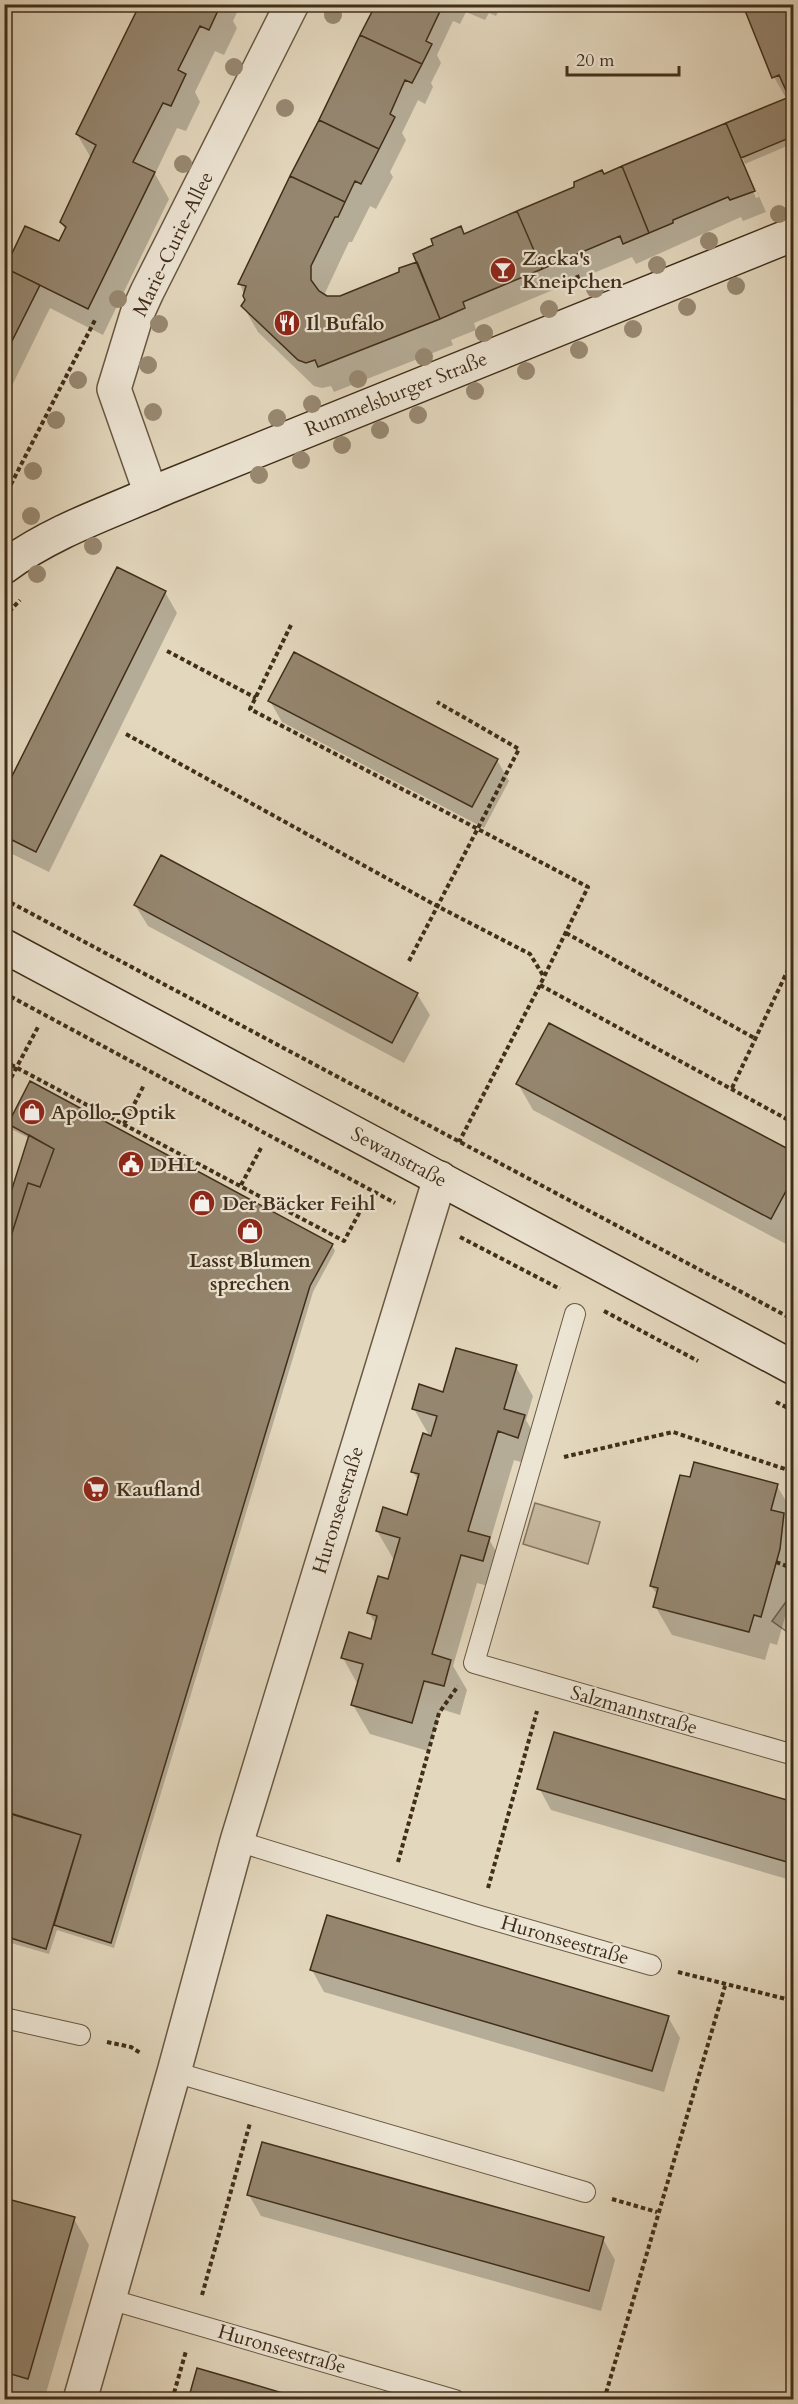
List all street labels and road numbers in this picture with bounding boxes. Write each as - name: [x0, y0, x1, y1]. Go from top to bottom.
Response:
- street label: Marie-Curie-Allee: [126, 167, 220, 321]
- street label: Rummelsburger Straße: [301, 345, 491, 443]
- street label: Sewanstraße: [346, 1120, 452, 1194]
- street label: Huronseestraße: [306, 1443, 370, 1577]
- street label: Salzmannstraße: [567, 1679, 701, 1741]
- street label: Huronseestraße: [498, 1909, 632, 1971]
- street label: Huronseestraße: [215, 2318, 349, 2380]

